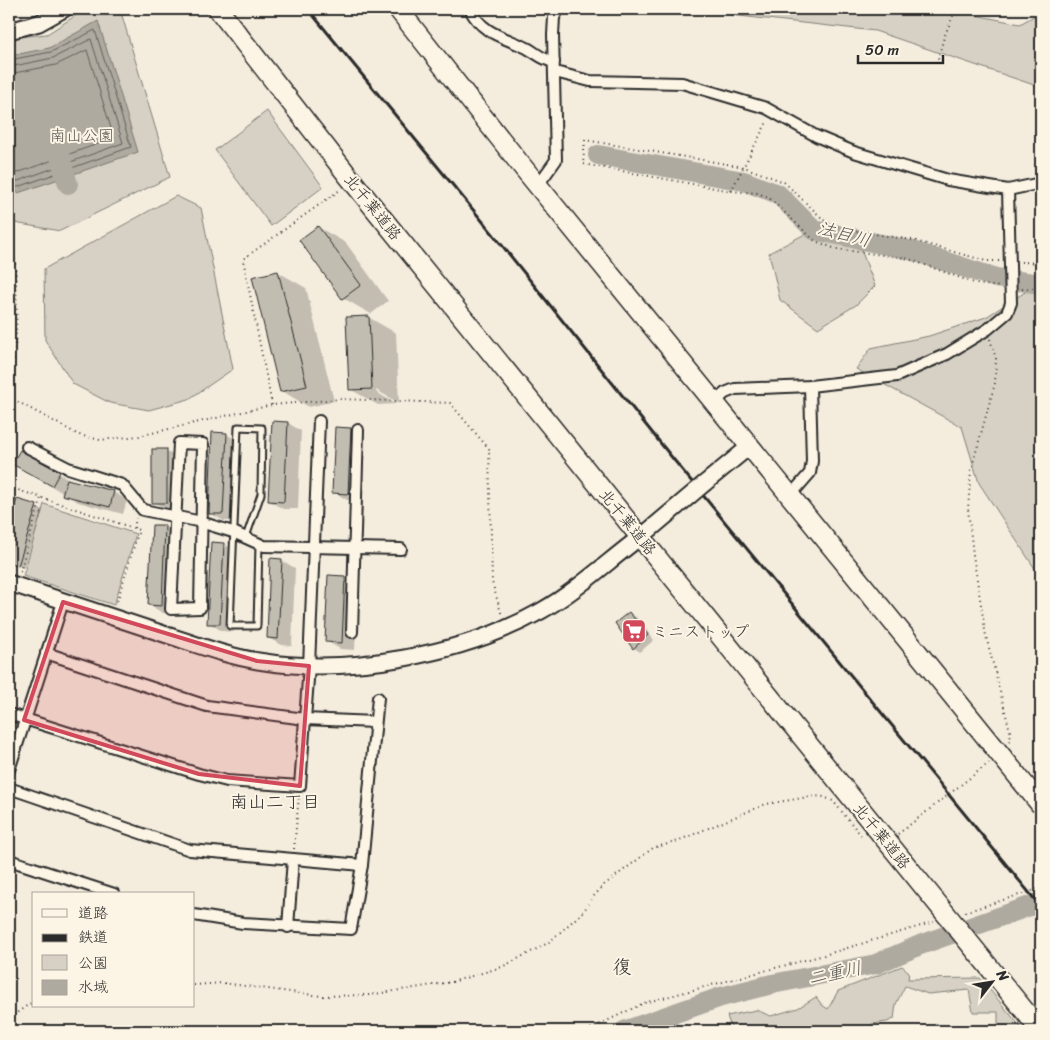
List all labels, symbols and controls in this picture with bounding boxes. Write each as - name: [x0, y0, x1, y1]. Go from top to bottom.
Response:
- scale bar: [858, 32, 942, 64]
- text: 50 m: [865, 37, 900, 63]
- park label: 南山公園: [50, 121, 114, 150]
- street label: 北千葉道路: [337, 167, 409, 247]
- water label: 法目川: [814, 212, 874, 256]
- street label: 北千葉道路: [592, 482, 664, 562]
- place label: ミニストップ: [652, 617, 750, 646]
- supermarket icon: ミニストップ: [621, 618, 647, 644]
- district label: 南山二丁目: [230, 786, 320, 818]
- street label: 北千葉道路: [846, 796, 918, 876]
- legend: [32, 892, 195, 1008]
- text: 道路: [78, 900, 108, 926]
- text: 鉄道: [78, 924, 108, 950]
- text: 公園: [78, 950, 108, 976]
- district label: 復: [612, 950, 632, 983]
- water label: 二重川: [805, 952, 865, 994]
- north arrow: [968, 958, 1018, 1008]
- text: N: [989, 964, 1016, 986]
- text: 水域: [78, 974, 108, 1000]

